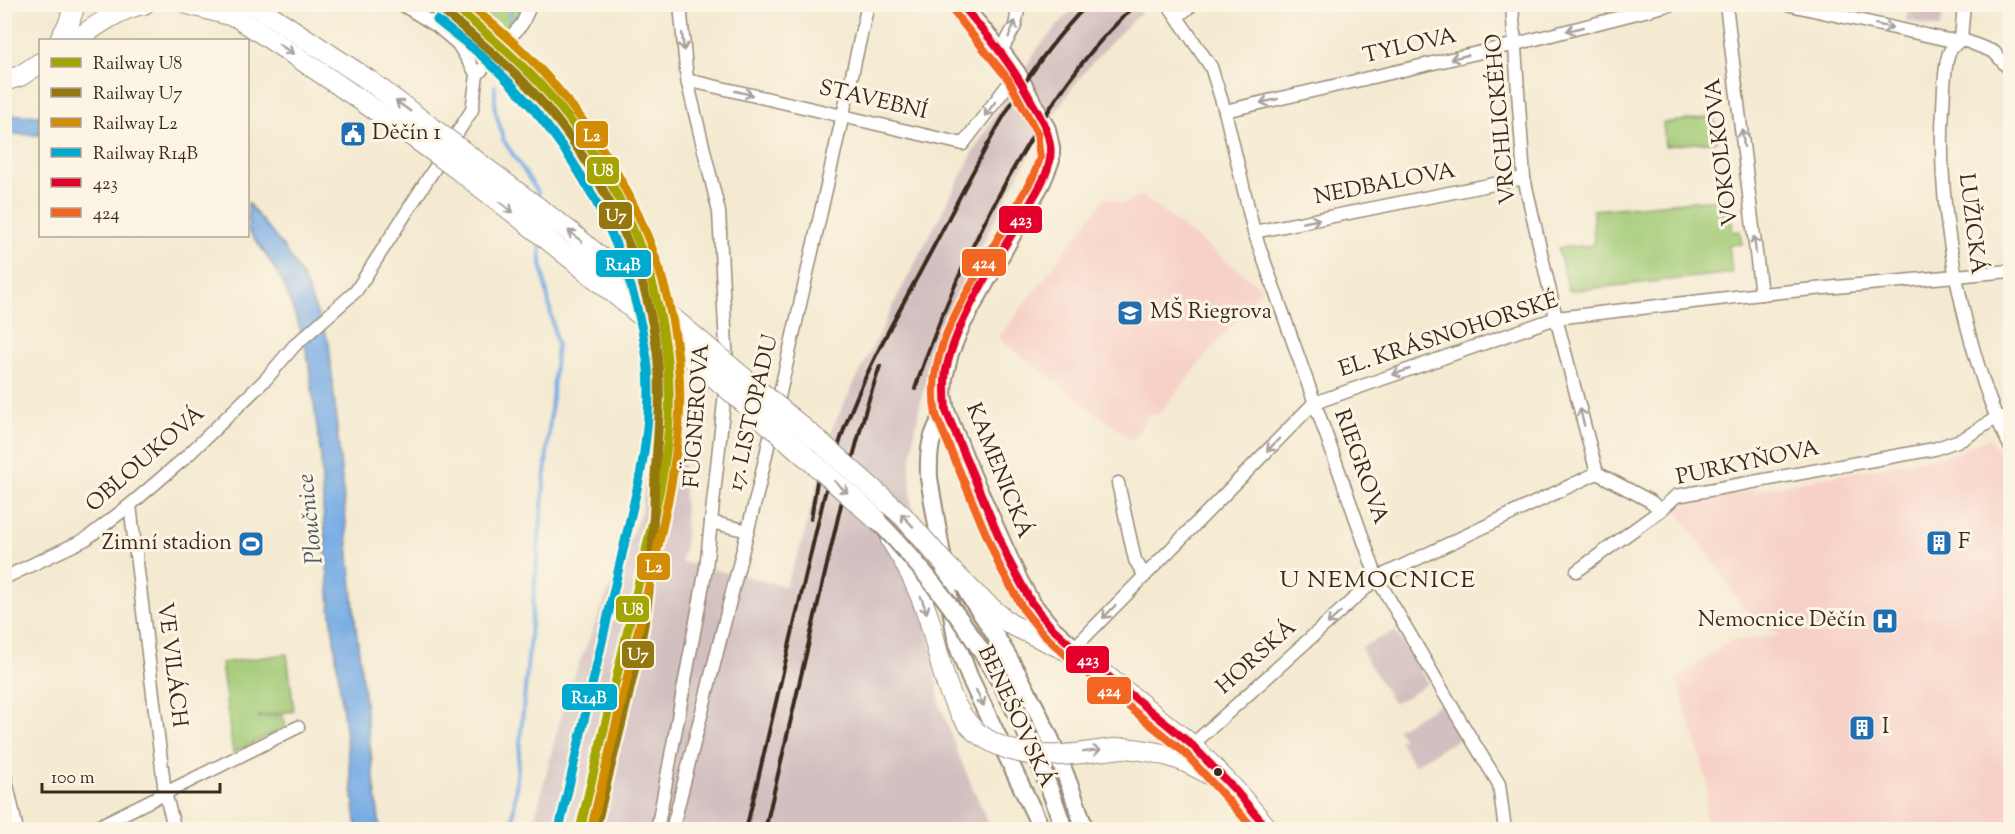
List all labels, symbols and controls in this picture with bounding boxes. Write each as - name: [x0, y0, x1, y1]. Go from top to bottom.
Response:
- one-way arrow: [1007, 20, 1018, 38]
- one-way arrow: [1874, 20, 1893, 32]
- street label: TYLOVA: [1360, 21, 1460, 73]
- one-way arrow: [1566, 24, 1585, 36]
- one-way arrow: [678, 32, 689, 52]
- street label: VRCHLICKÉHO: [1478, 32, 1525, 206]
- legend: [39, 39, 249, 237]
- one-way arrow: [277, 43, 294, 56]
- text: Railway U8: [93, 52, 182, 78]
- one-way arrow: [1449, 52, 1468, 64]
- street label: STAVEBNÍ: [815, 72, 931, 129]
- street label: VOKOLKOVA: [1698, 76, 1748, 228]
- text: Railway U7: [93, 82, 182, 108]
- one-way arrow: [734, 88, 753, 100]
- one-way arrow: [1259, 96, 1278, 108]
- one-way arrow: [396, 100, 412, 112]
- one-way arrow: [984, 100, 996, 116]
- text: Railway L2: [93, 112, 178, 138]
- place label: Děčín 1: [372, 118, 442, 150]
- public building icon: Děčín 1: [338, 119, 368, 149]
- line badge: L2: [575, 120, 609, 149]
- text: L2: [583, 126, 601, 149]
- one-way arrow: [1737, 129, 1748, 149]
- text: Railway R14B: [93, 142, 198, 168]
- line badge: U8: [586, 156, 620, 185]
- street label: NEDBALOVA: [1312, 156, 1459, 214]
- text: U8: [592, 161, 614, 184]
- street label: LUŽICKÁ: [1949, 171, 1994, 277]
- text: 423: [93, 172, 118, 198]
- one-way arrow: [497, 201, 513, 214]
- line badge: U7: [598, 201, 633, 230]
- text: 424: [93, 202, 120, 228]
- line badge: 423: [998, 205, 1043, 234]
- text: U7: [605, 206, 628, 229]
- text: 423: [1009, 210, 1033, 233]
- one-way arrow: [1301, 215, 1321, 226]
- one-way arrow: [567, 230, 583, 243]
- one-way arrow: [1749, 236, 1760, 256]
- line badge: 424: [961, 248, 1007, 277]
- line badge: R14B: [595, 249, 652, 278]
- text: 424: [971, 253, 996, 276]
- text: R14B: [605, 255, 641, 278]
- street label: EL. KRÁSNOHORSKÉ: [1335, 284, 1563, 387]
- place label: MŠ Riegrova: [1150, 296, 1272, 329]
- school or university icon: MŠ Riegrova: [1115, 298, 1145, 328]
- street label: 17. LISTOPADU: [721, 332, 788, 494]
- street label: FÜGNEROVA: [676, 342, 719, 489]
- one-way arrow: [1393, 368, 1411, 379]
- street label: OBLOUKOVÁ: [79, 398, 213, 521]
- street label: KAMENICKÁ: [956, 398, 1041, 544]
- street label: RIEGROVA: [1324, 405, 1396, 529]
- one-way arrow: [1576, 407, 1587, 426]
- street label: PURKYŇOVA: [1673, 432, 1823, 495]
- one-way arrow: [1266, 437, 1281, 452]
- water label: Ploučnice: [289, 472, 333, 566]
- one-way arrow: [833, 480, 848, 494]
- one-way arrow: [899, 513, 914, 528]
- place label: F: [1958, 527, 1970, 559]
- place label: Zimní stadion: [102, 528, 232, 560]
- building icon: F: [1924, 528, 1954, 558]
- sports icon: Zimní stadion: [236, 529, 266, 559]
- line badge: L2: [636, 552, 671, 581]
- text: L2: [645, 557, 663, 580]
- district label: U NEMOCNICE: [1279, 564, 1477, 598]
- line badge: U8: [615, 595, 650, 623]
- one-way arrow: [919, 595, 930, 614]
- street label: VE VILÁCH: [147, 600, 196, 729]
- text: U8: [622, 600, 644, 623]
- one-way arrow: [1102, 604, 1117, 619]
- place label: Nemocnice Děčín: [1698, 605, 1866, 637]
- hospital icon: Nemocnice Děčín: [1870, 606, 1900, 636]
- one-way arrow: [1327, 611, 1342, 625]
- street label: HORSKÁ: [1209, 612, 1304, 703]
- line badge: U7: [621, 640, 655, 669]
- street label: BENEŠOVSKÁ: [968, 640, 1063, 793]
- text: U7: [627, 645, 650, 668]
- line badge: 423: [1065, 645, 1110, 674]
- text: 423: [1076, 650, 1100, 673]
- line badge: 424: [1086, 676, 1132, 705]
- text: 424: [1096, 681, 1121, 704]
- line badge: R14B: [561, 683, 618, 711]
- text: R14B: [571, 688, 607, 711]
- one-way arrow: [974, 689, 986, 707]
- place label: I: [1882, 712, 1889, 744]
- building icon: I: [1847, 713, 1877, 743]
- one-way arrow: [1082, 745, 1101, 756]
- scale bar: [42, 756, 220, 794]
- text: 100 m: [51, 766, 95, 792]
- unlabelled marker: [1212, 766, 1224, 778]

